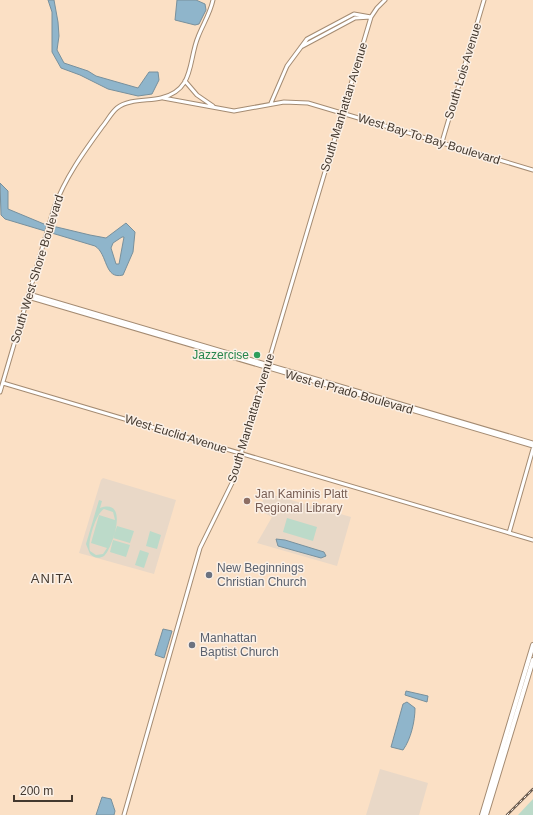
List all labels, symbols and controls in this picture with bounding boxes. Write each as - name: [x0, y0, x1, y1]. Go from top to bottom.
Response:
- street label: South Lois Avenue: [442, 21, 484, 121]
- street label: South Manhattan Avenue: [318, 40, 370, 173]
- street label: West Bay To Bay Boulevard: [356, 111, 502, 167]
- street label: South West Shore Boulevard: [8, 193, 66, 345]
- place label: Jazzercise: [192, 348, 249, 362]
- marker: Jazzercise: [252, 350, 262, 360]
- street label: South Manhattan Avenue: [225, 351, 277, 484]
- street label: West el Prado Boulevard: [283, 367, 415, 417]
- street label: West Euclid Avenue: [123, 412, 229, 456]
- place label: Jan Kaminis Platt Regional Library: [255, 487, 348, 515]
- marker: Jan Kaminis Platt Regional Library: [242, 496, 252, 506]
- place label: New Beginnings Christian Church: [217, 561, 306, 589]
- marker: New Beginnings Christian Church: [204, 570, 214, 580]
- district label: ANITA: [31, 571, 73, 586]
- place label: Manhattan Baptist Church: [200, 631, 279, 659]
- marker: Manhattan Baptist Church: [187, 640, 197, 650]
- scale bar: [14, 777, 72, 803]
- text: 200 m: [20, 784, 53, 798]

